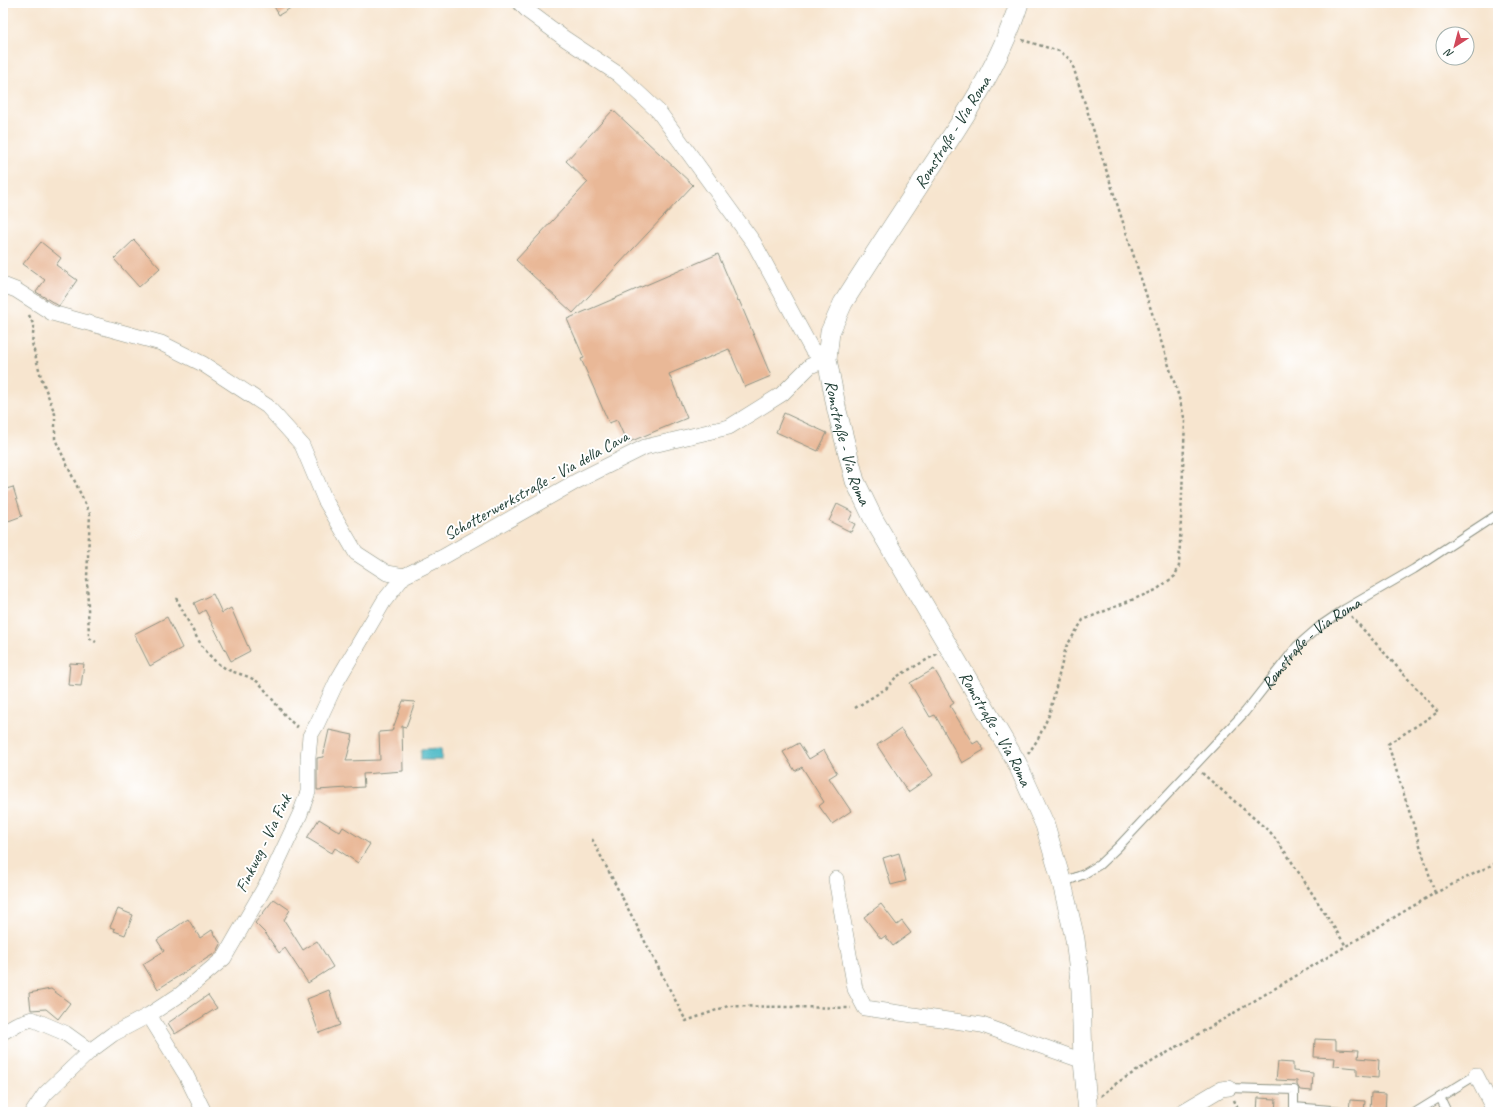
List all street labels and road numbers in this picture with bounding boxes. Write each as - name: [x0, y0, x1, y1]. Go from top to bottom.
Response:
- street label: Romstraße - Via Roma: [909, 71, 996, 192]
- street label: Romstraße - Via Roma: [820, 378, 876, 510]
- street label: Schotterwerkstraße - Via della Cava: [440, 425, 634, 545]
- street label: Romstraße - Via Roma: [1257, 592, 1366, 694]
- street label: Romstraße - Via Roma: [954, 668, 1037, 791]
- street label: Finkweg - Via Fink: [231, 789, 297, 896]

